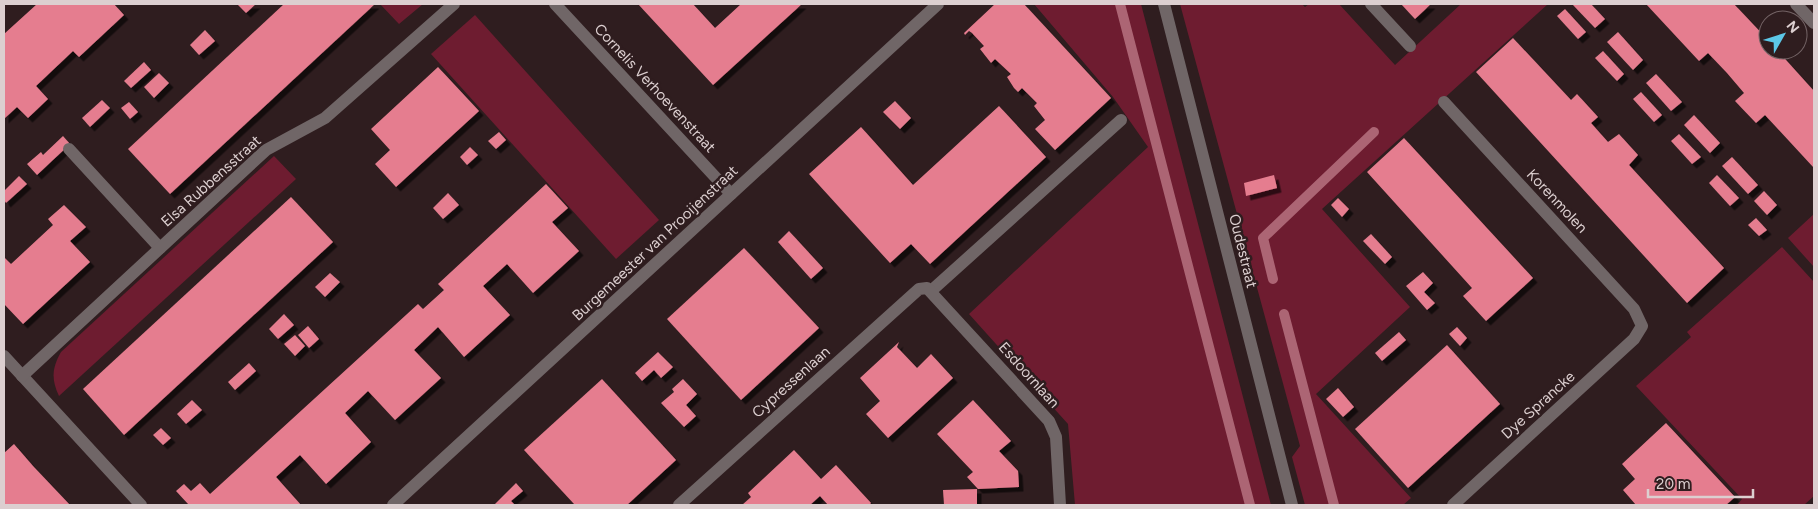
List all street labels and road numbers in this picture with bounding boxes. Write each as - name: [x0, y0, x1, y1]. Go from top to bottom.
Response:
- street label: Cornelis Verhoevenstraat: [591, 20, 720, 156]
- street label: Elsa Rubbensstraat: [157, 131, 265, 231]
- street label: Burgemeester van Prooijenstraat: [569, 161, 742, 324]
- street label: Korenmolen: [1523, 165, 1591, 237]
- street label: Oudestraat: [1225, 212, 1261, 290]
- street label: Esdoornlaan: [995, 338, 1063, 412]
- street label: Cypressenlaan: [748, 342, 834, 422]
- street label: Dye Sprancke: [1498, 367, 1578, 443]

